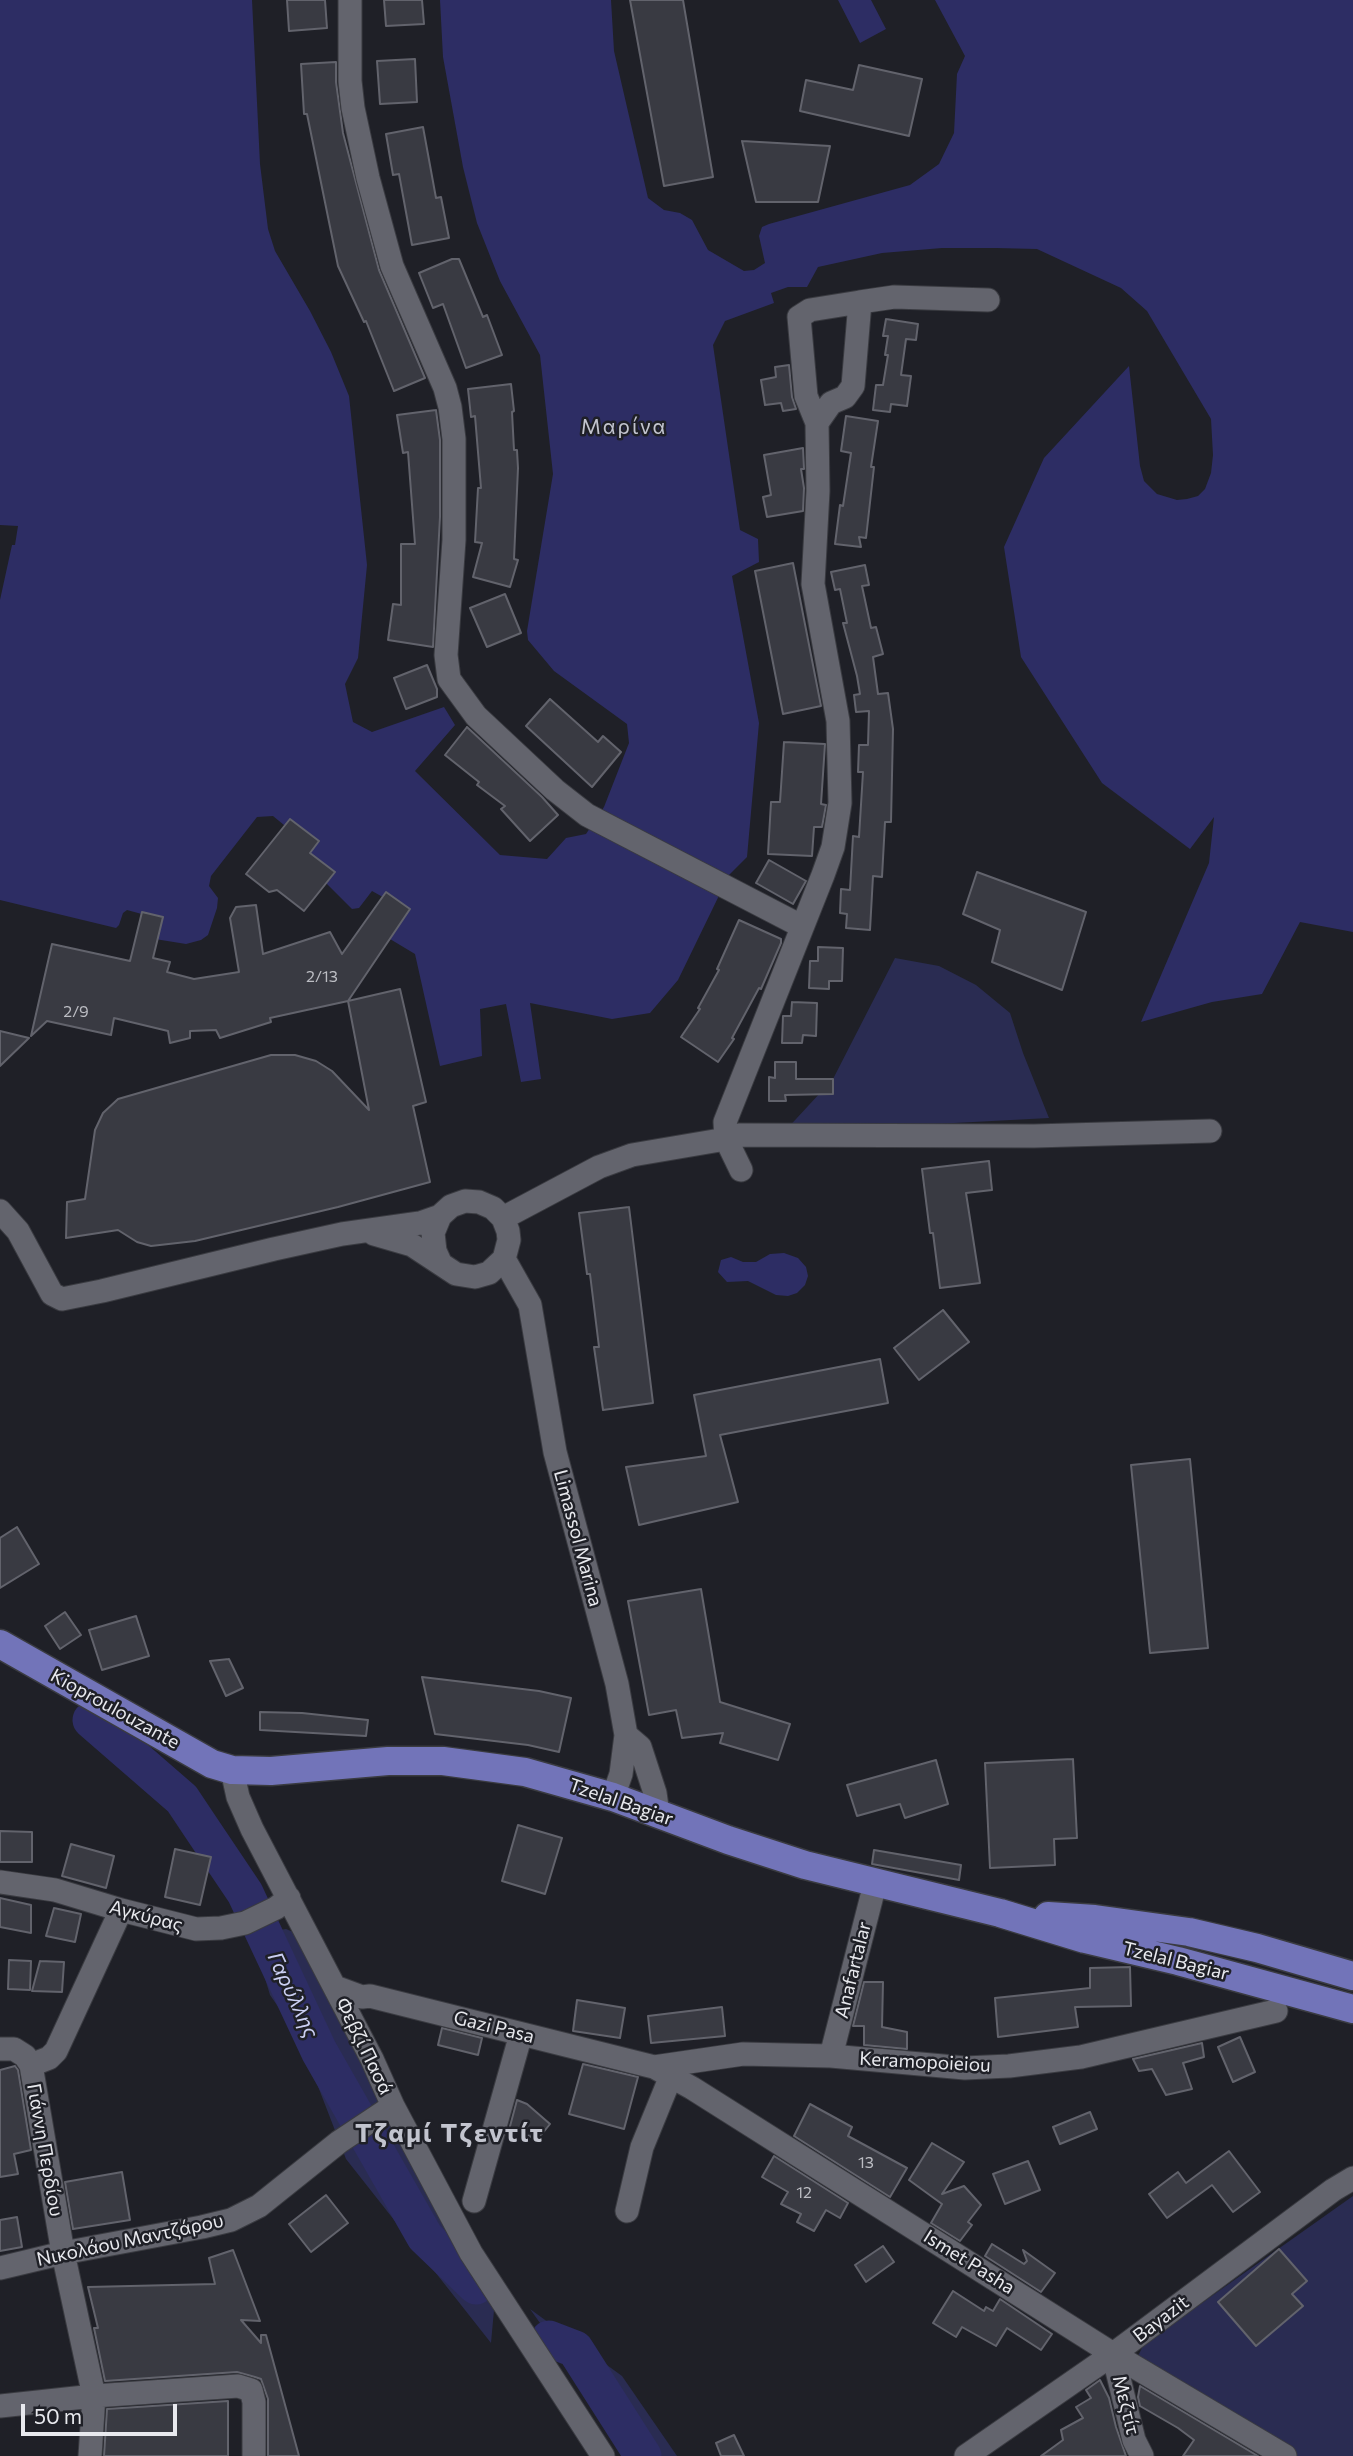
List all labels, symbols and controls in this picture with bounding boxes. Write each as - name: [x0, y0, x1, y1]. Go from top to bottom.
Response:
- district label: Μαρίνα: [581, 414, 667, 440]
- house number: 2/13: [306, 967, 338, 987]
- house number: 2/9: [63, 1002, 89, 1022]
- street label: Limassol Marina: [549, 1467, 607, 1609]
- street label: Kioproulouzante: [46, 1664, 184, 1754]
- street label: Tzelal Bagiar: [566, 1774, 676, 1830]
- street label: Αγκύρας: [107, 1895, 185, 1937]
- street label: Anafartalar: [830, 1919, 876, 2021]
- street label: Tzelal Bagiar: [1121, 1937, 1231, 1985]
- water label: Γαρύλλης: [262, 1948, 324, 2042]
- street label: Φεβζί Πασά: [331, 1994, 397, 2098]
- street label: Gazi Pasa: [451, 2006, 537, 2048]
- street label: Keramopoieiou: [859, 2047, 991, 2077]
- street label: Γιάννη Περδίου: [22, 2082, 68, 2218]
- district label: Τζαμί Τζεντίτ: [357, 2117, 543, 2149]
- house number: 13: [858, 2153, 874, 2173]
- house number: 12: [796, 2183, 812, 2203]
- street label: Νικολάου Μαντζάρου: [35, 2209, 225, 2271]
- street label: Ismet Pasha: [919, 2225, 1019, 2299]
- street label: Bayazit: [1129, 2291, 1193, 2347]
- street label: Μεζτίτ: [1108, 2373, 1144, 2437]
- scale bar: [24, 2390, 180, 2434]
- text: 50 m: [34, 2403, 82, 2428]

